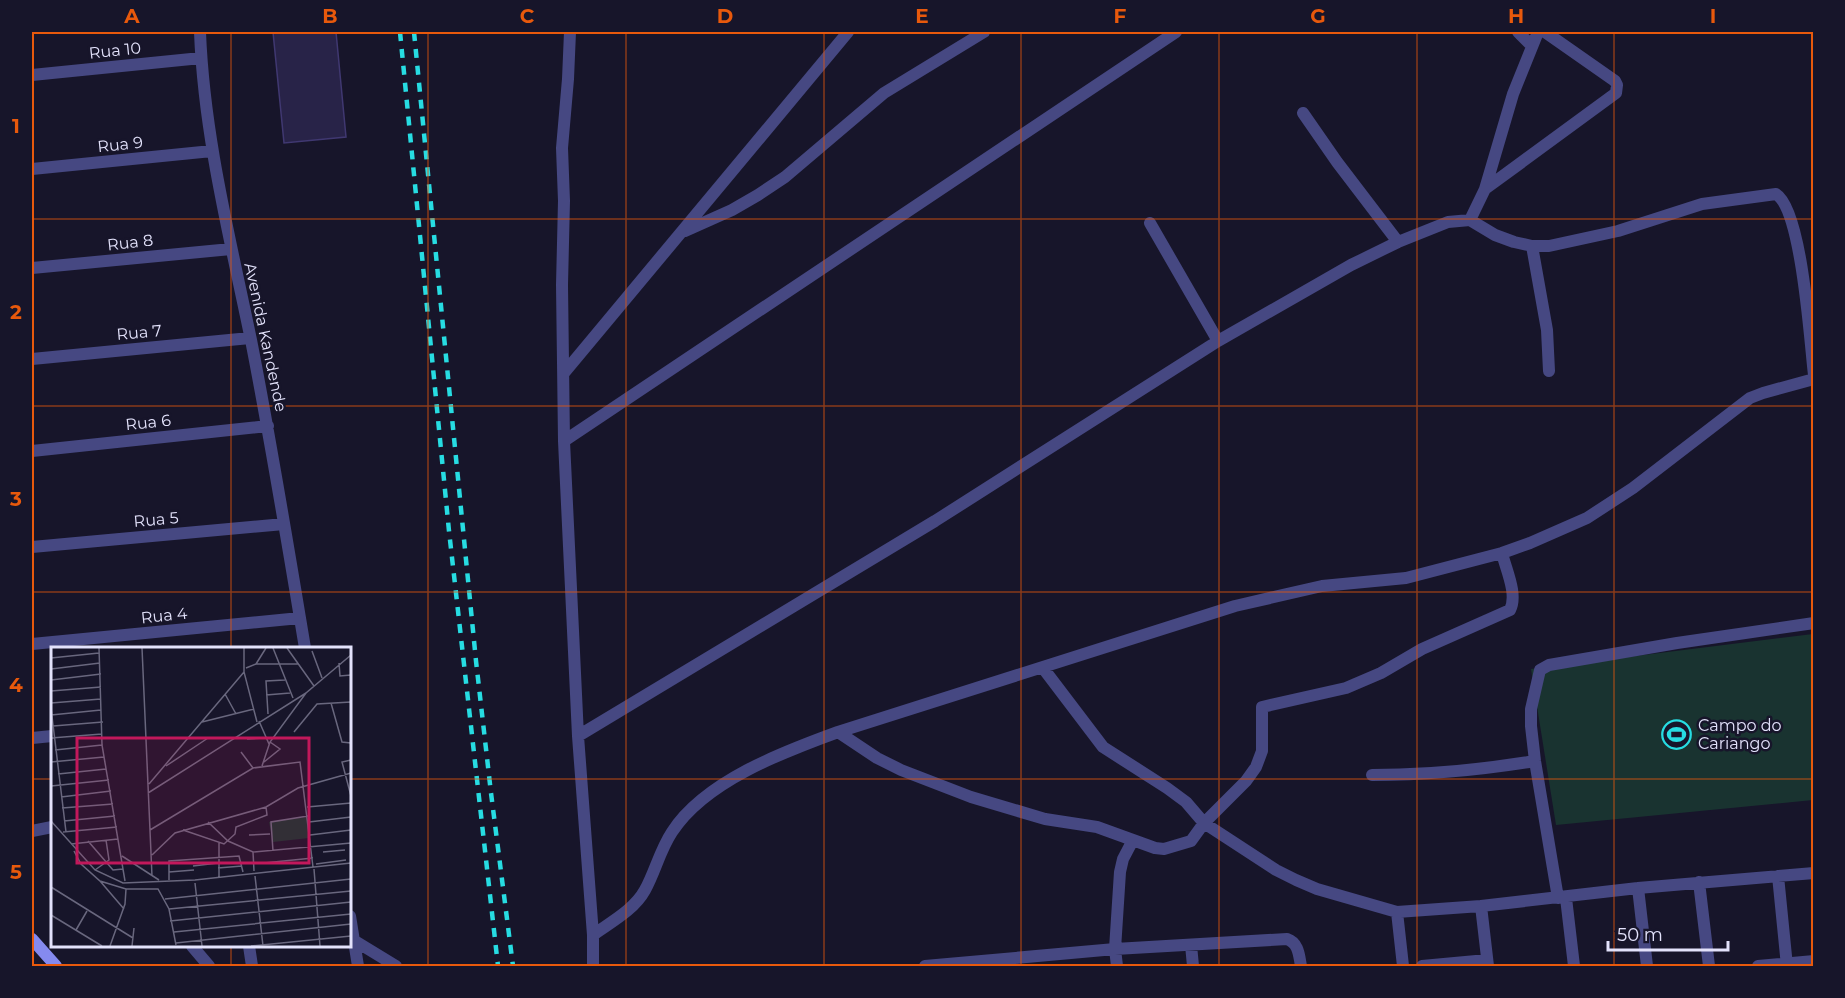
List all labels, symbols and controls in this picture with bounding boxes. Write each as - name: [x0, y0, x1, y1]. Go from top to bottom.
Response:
- text: A: [123, 4, 140, 28]
- text: B: [322, 4, 338, 28]
- text: C: [520, 4, 535, 28]
- text: D: [717, 4, 733, 28]
- text: E: [915, 4, 929, 28]
- text: F: [1114, 4, 1127, 28]
- text: G: [1310, 4, 1326, 28]
- text: H: [1508, 4, 1524, 28]
- text: I: [1710, 4, 1716, 28]
- street label: Rua 10: [88, 38, 142, 63]
- text: 1: [12, 114, 20, 138]
- street label: Rua 9: [96, 133, 144, 156]
- street label: Rua 8: [106, 231, 154, 254]
- street label: Avenida Kandende: [240, 261, 291, 413]
- text: 2: [10, 300, 22, 324]
- street label: Rua 7: [116, 321, 162, 344]
- street label: Rua 6: [124, 411, 172, 434]
- text: 3: [9, 487, 22, 511]
- street label: Rua 5: [133, 508, 179, 531]
- street label: Rua 4: [140, 604, 189, 627]
- inset map: [51, 647, 351, 947]
- text: 4: [9, 673, 23, 697]
- place label: Campo do Cariango: [1698, 716, 1782, 753]
- sports icon: Campo do Cariango: [1661, 718, 1693, 750]
- text: 5: [10, 860, 22, 884]
- scale bar: [1608, 914, 1728, 952]
- text: 50 m: [1617, 924, 1663, 946]

